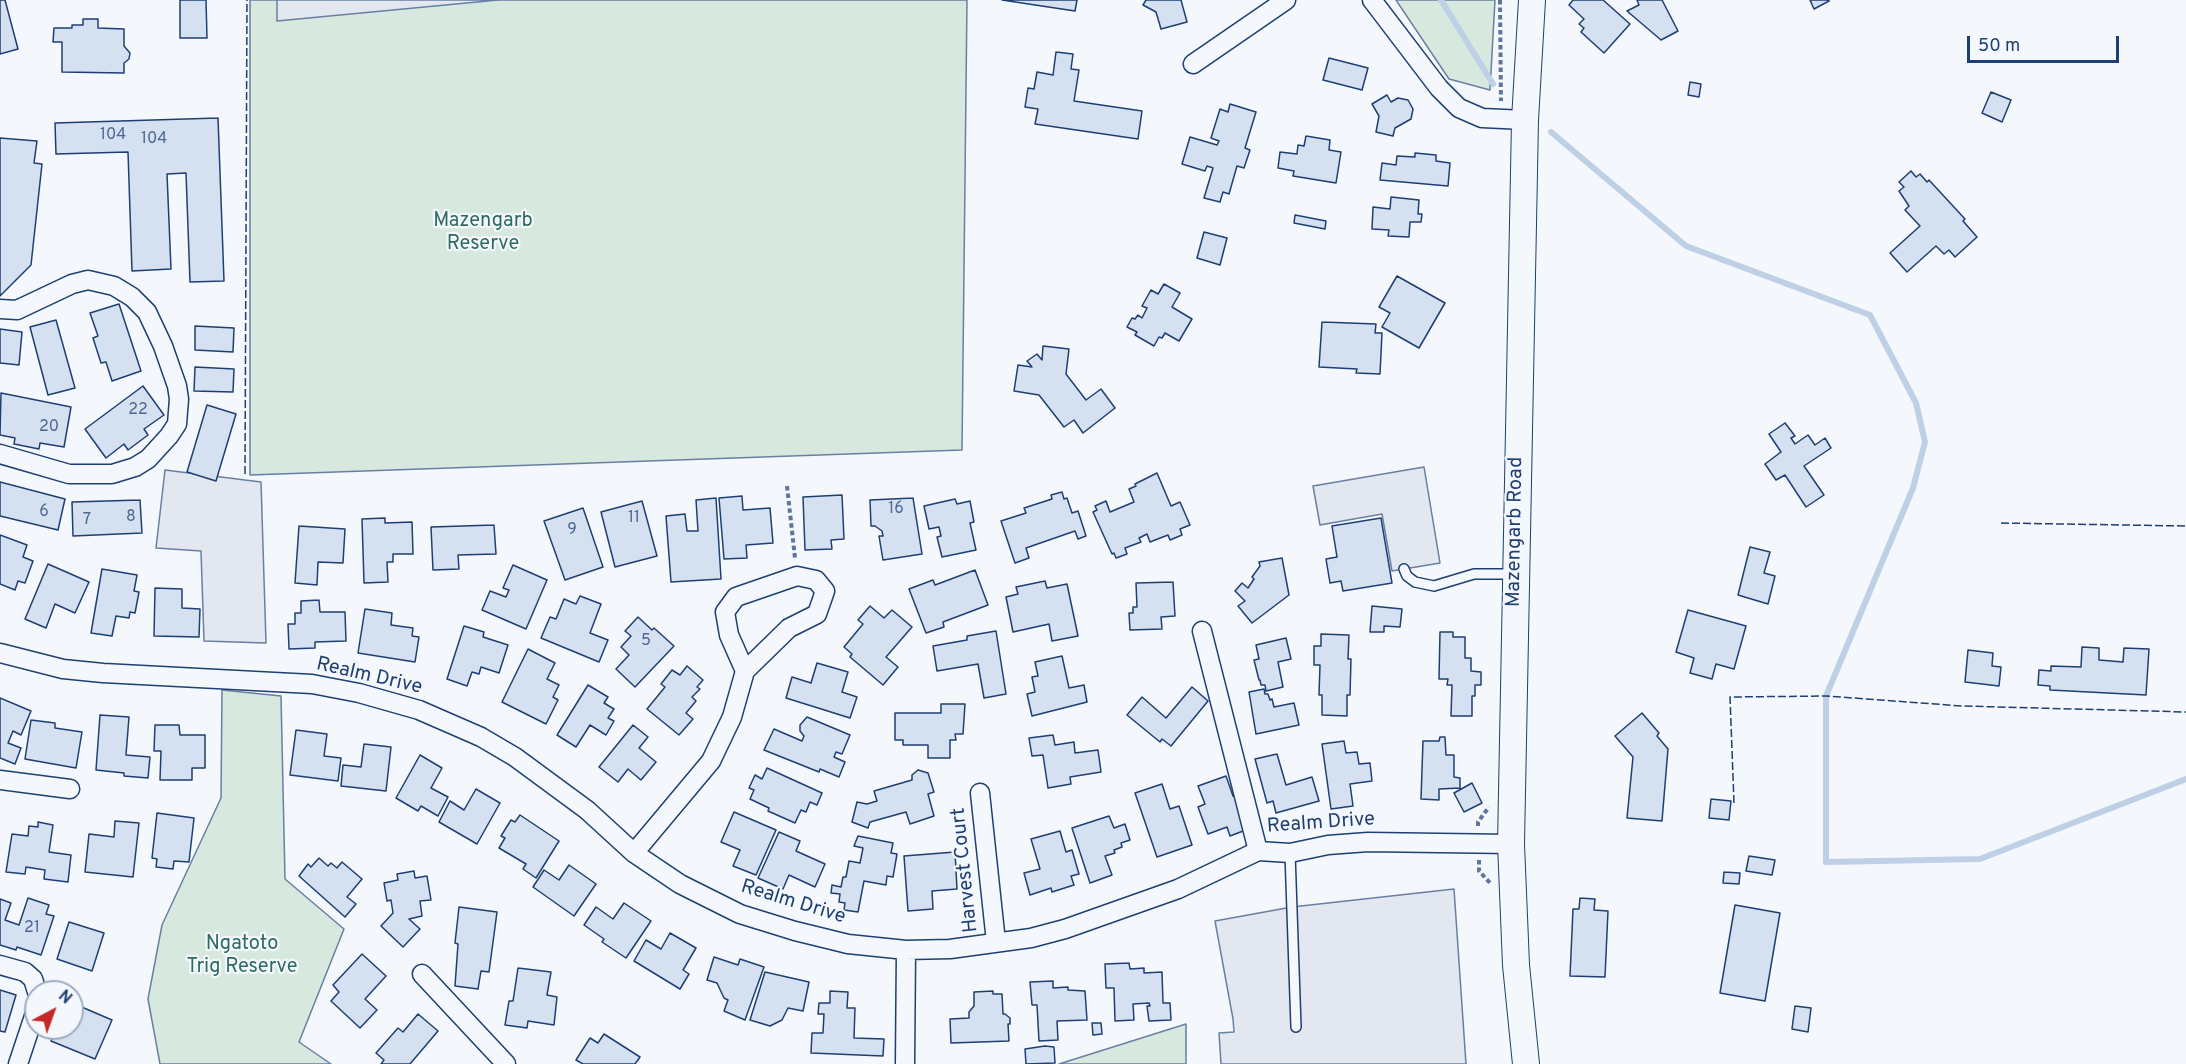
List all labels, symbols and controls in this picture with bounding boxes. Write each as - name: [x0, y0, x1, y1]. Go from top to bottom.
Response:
- scale bar: [1970, 24, 2122, 62]
- text: 50 m: [1978, 35, 2020, 58]
- house number: 104: [100, 126, 126, 146]
- house number: 104: [141, 130, 167, 150]
- park label: Mazengarb Reserve: [433, 210, 533, 257]
- house number: 22: [128, 401, 148, 421]
- house number: 20: [39, 418, 59, 438]
- street label: Mazengarb Road: [1503, 457, 1529, 607]
- house number: 16: [888, 500, 904, 520]
- house number: 6: [39, 503, 49, 523]
- house number: 8: [126, 508, 136, 528]
- house number: 11: [628, 509, 640, 529]
- house number: 7: [83, 511, 91, 531]
- house number: 9: [567, 521, 577, 541]
- house number: 5: [641, 632, 651, 652]
- street label: Realm Drive: [314, 653, 424, 701]
- street label: Harvest Court: [948, 806, 984, 934]
- street label: Realm Drive: [1266, 808, 1376, 840]
- street label: Realm Drive: [738, 876, 848, 930]
- house number: 21: [24, 919, 40, 939]
- park label: Ngatoto Trig Reserve: [187, 933, 297, 980]
- north arrow: [24, 980, 84, 1040]
- text: N: [54, 987, 75, 1009]

